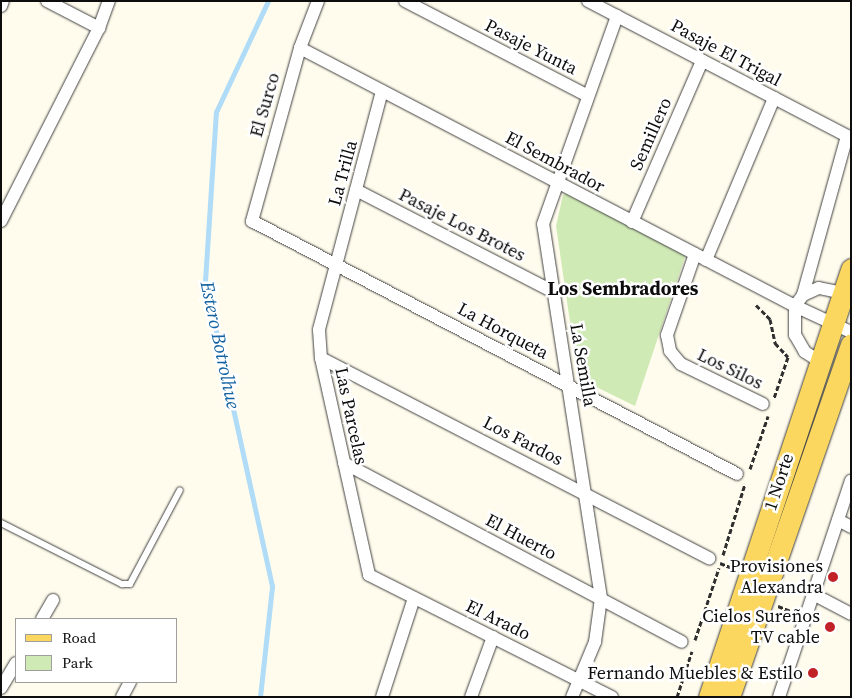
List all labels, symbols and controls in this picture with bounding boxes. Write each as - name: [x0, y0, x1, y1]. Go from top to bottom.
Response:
- street label: Pasaje Yunta: [481, 14, 581, 80]
- street label: Pasaje El Trigal: [667, 15, 785, 91]
- street label: El Surco: [246, 70, 284, 140]
- street label: Semillero: [625, 94, 677, 174]
- street label: El Sembrador: [502, 127, 608, 197]
- street label: La Trilla: [324, 138, 362, 208]
- street label: Pasaje Los Brotes: [395, 184, 529, 266]
- district label: Los Sembradores: [547, 278, 699, 300]
- water label: Estero Botrolhue: [195, 279, 245, 411]
- street label: La Horqueta: [454, 298, 552, 364]
- street label: La Semilla: [565, 322, 601, 408]
- street label: Los Silos: [694, 344, 766, 394]
- street label: Las Parcelas: [330, 365, 372, 467]
- street label: Los Fardos: [479, 412, 567, 470]
- street label: 1 Norte: [760, 451, 798, 513]
- street label: El Huerto: [482, 509, 560, 565]
- place label: Provisiones Alexandra: [730, 556, 823, 598]
- marker: Provisiones Alexandra: [827, 571, 839, 583]
- street label: El Arado: [462, 595, 534, 645]
- place label: Cielos Sureños TV cable: [702, 606, 820, 649]
- legend: [15, 618, 178, 683]
- marker: Cielos Sureños TV cable: [824, 621, 836, 633]
- text: Road: [62, 627, 96, 648]
- text: Park: [62, 652, 93, 673]
- place label: Fernando Muebles & Estilo: [587, 662, 803, 684]
- marker: Fernando Muebles & Estilo: [807, 667, 819, 679]

